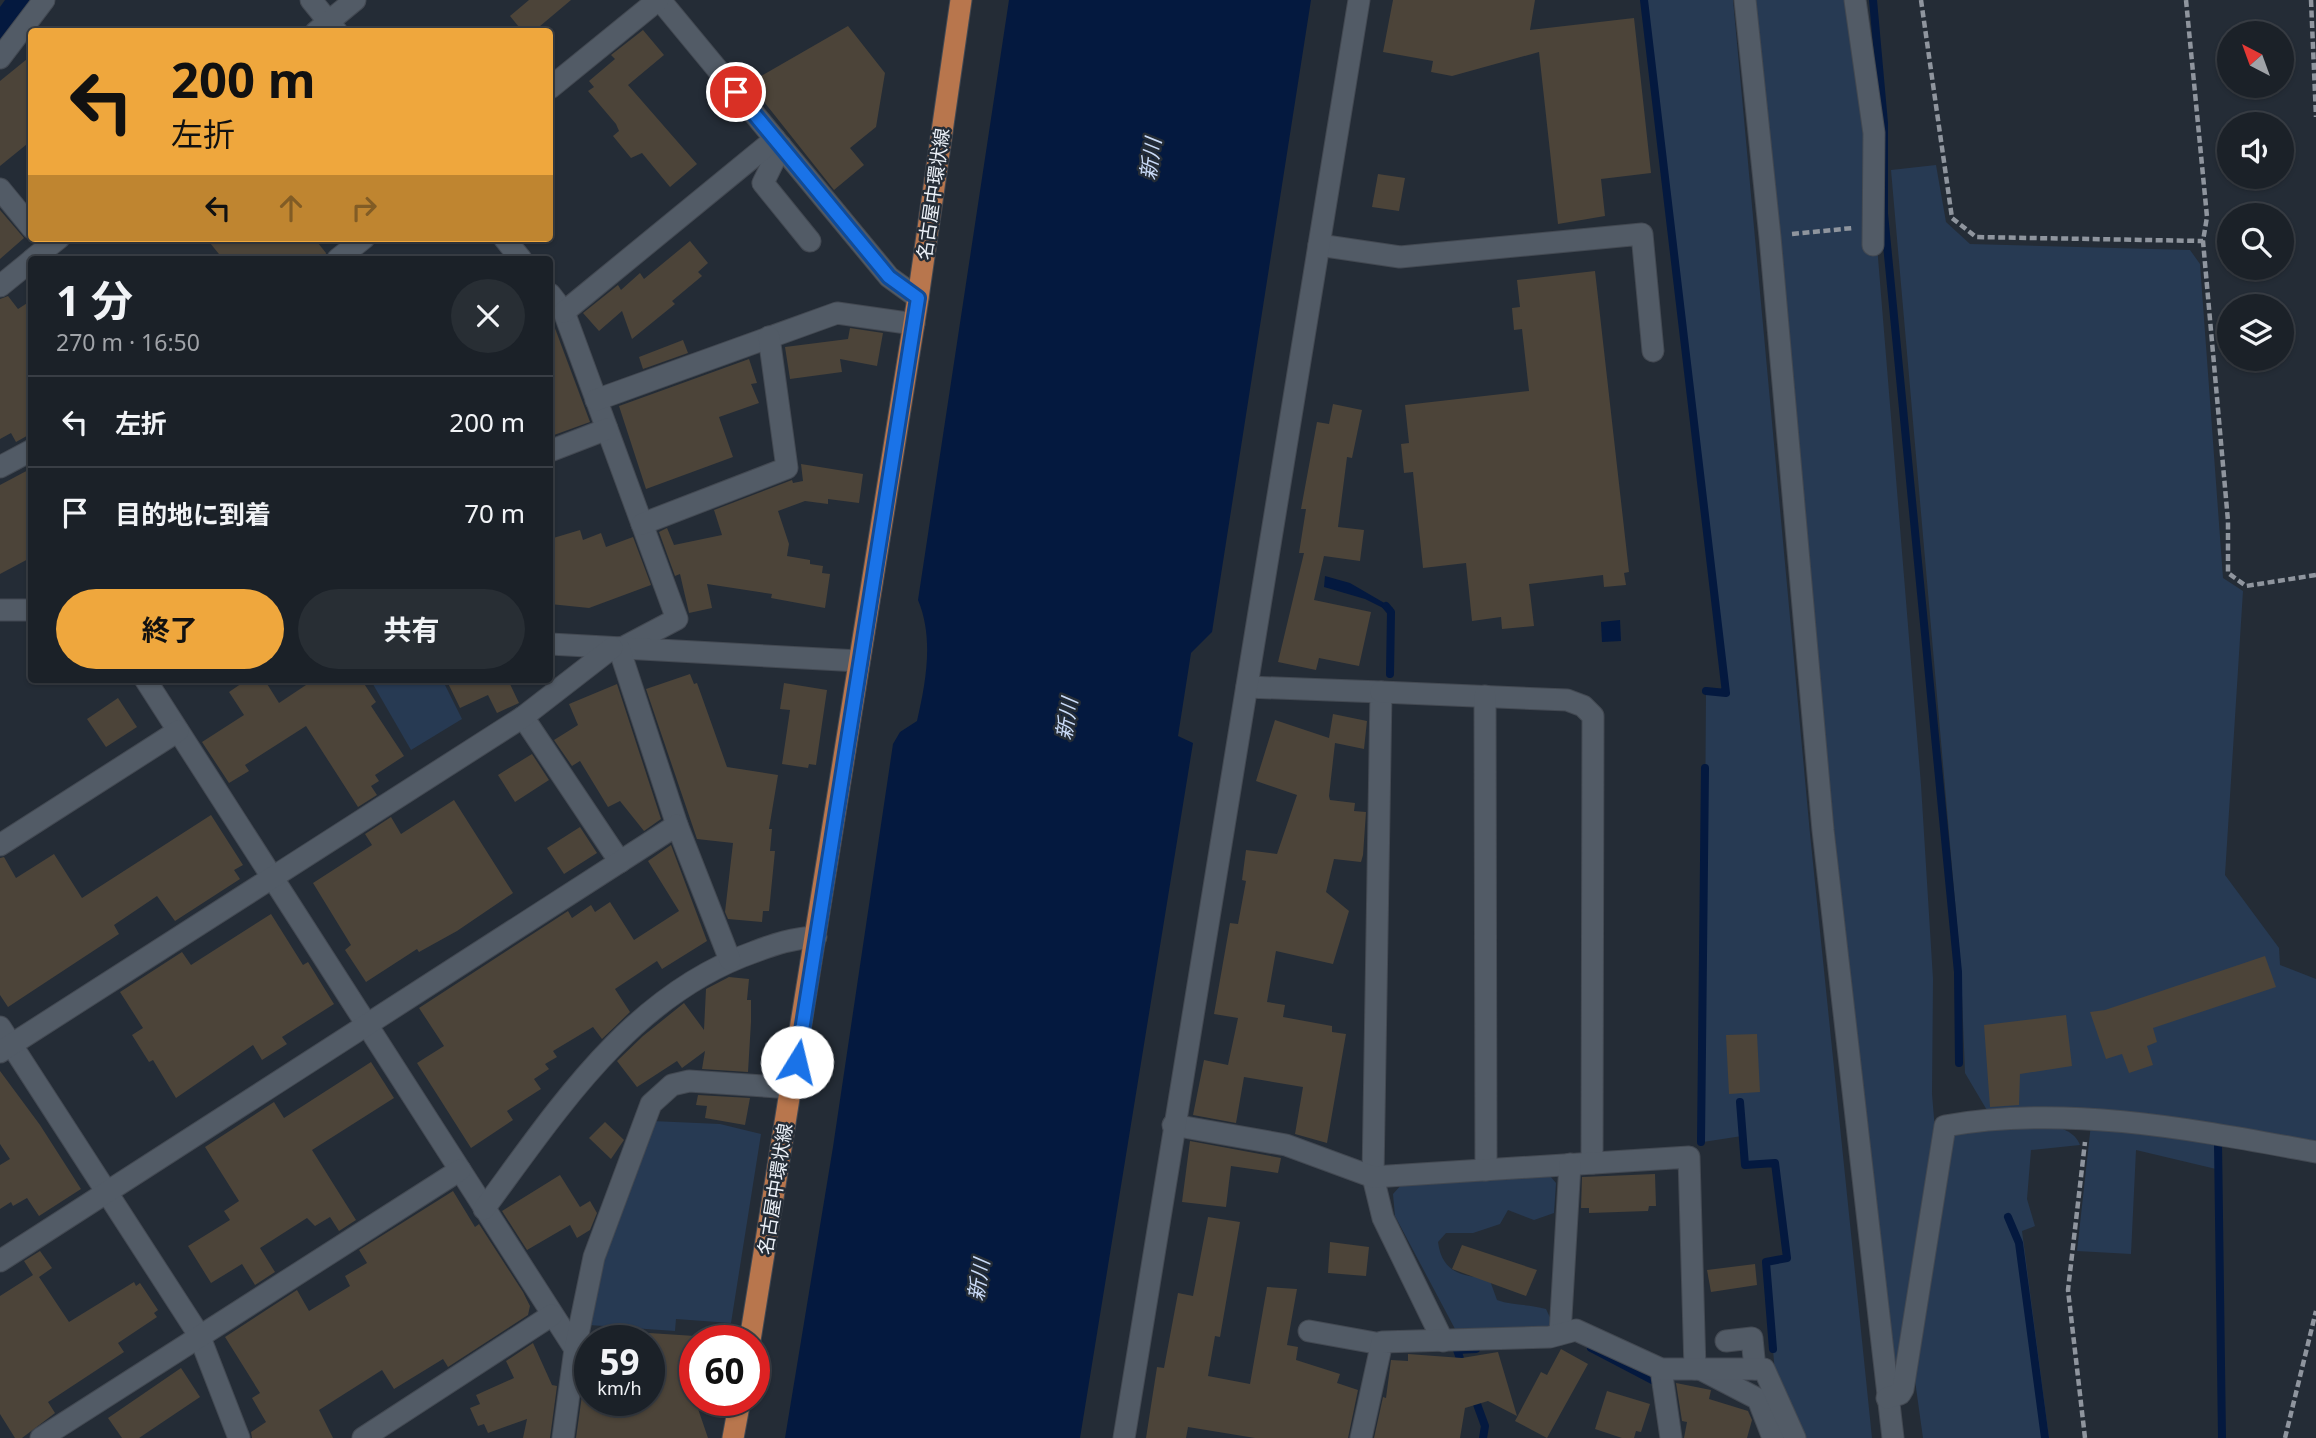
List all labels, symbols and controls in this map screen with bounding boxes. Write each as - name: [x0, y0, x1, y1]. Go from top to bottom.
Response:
- north arrow: [2217, 21, 2294, 98]
- map controls: [2217, 21, 2294, 371]
- text: 200 m: [171, 46, 316, 112]
- icon: left: [56, 56, 147, 147]
- pin: [706, 62, 766, 122]
- icon: arrive: [717, 73, 755, 111]
- text: 左折: [171, 112, 235, 155]
- button: sound: [2217, 112, 2294, 189]
- street label: 名古屋中環状線: [911, 126, 955, 262]
- water label: 新川: [1133, 134, 1167, 182]
- icon: left: [199, 189, 237, 227]
- icon: ahead: [272, 189, 310, 227]
- icon: right: [345, 189, 383, 227]
- button: search: [2217, 203, 2294, 280]
- text: 1 分: [56, 271, 133, 328]
- button: close: [451, 279, 525, 353]
- button: layers: [2217, 294, 2294, 371]
- text: 270 m · 16:50: [56, 326, 200, 358]
- icon: left: [56, 403, 94, 441]
- text: 200 m: [449, 404, 525, 440]
- text: 左折: [115, 405, 167, 441]
- icon: arrive: [56, 494, 94, 532]
- text: 70 m: [464, 495, 525, 531]
- text: 目的地に到着: [115, 496, 271, 532]
- button: 終了: [56, 589, 284, 669]
- button: 共有: [298, 589, 525, 669]
- water label: 新川: [1049, 694, 1083, 742]
- position arrow: [760, 1025, 834, 1099]
- street label: 名古屋中環状線: [752, 1121, 798, 1257]
- water label: 新川: [961, 1255, 995, 1303]
- speed limit sign: 60: [679, 1325, 770, 1416]
- text: 59: [599, 1338, 640, 1385]
- text: km/h: [597, 1376, 642, 1400]

